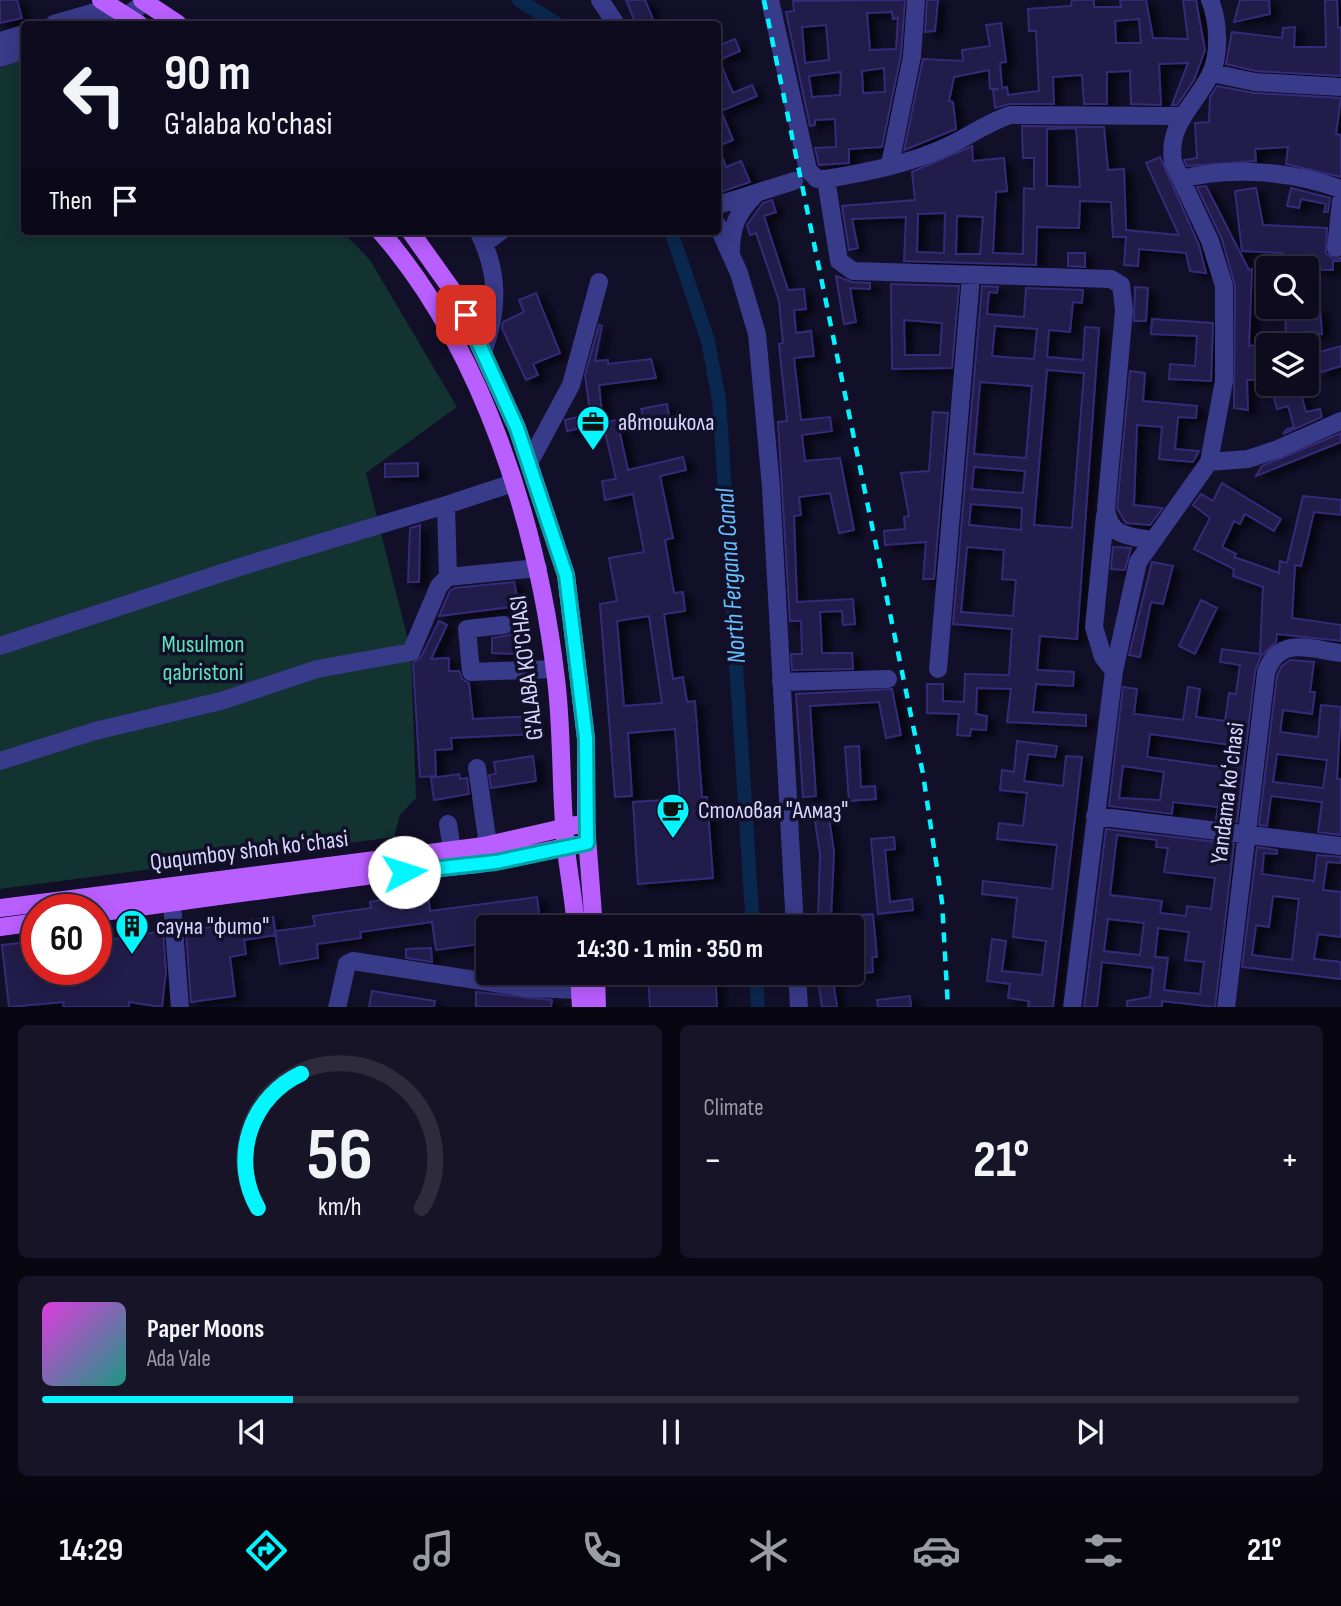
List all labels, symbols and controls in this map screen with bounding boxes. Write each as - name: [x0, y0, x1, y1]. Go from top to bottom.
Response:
- text: 90 m: [164, 45, 251, 104]
- icon: left: [49, 49, 140, 140]
- text: G'alaba ko'chasi: [164, 105, 333, 144]
- icon: arrive: [106, 182, 144, 220]
- text: Then: [49, 186, 92, 217]
- map controls: [1256, 256, 1319, 396]
- button: search: [1256, 256, 1319, 319]
- pin: [436, 285, 496, 345]
- icon: arrive: [447, 296, 485, 334]
- button: layers: [1256, 333, 1319, 396]
- office icon: автошкола: [574, 403, 612, 452]
- place label: автошкола: [618, 408, 715, 437]
- water label: North Fergana Canal: [710, 486, 753, 665]
- street label: G'ALABA KO'CHASI: [503, 594, 550, 742]
- park label: Musulmon qabristoni: [161, 630, 245, 687]
- street label: Yandama koʻchasi: [1204, 721, 1251, 866]
- cafe icon: Столовая "Алмаз": [654, 791, 692, 840]
- place label: Столовая "Алмаз": [698, 796, 848, 825]
- street label: Ququmboy shoh koʻchasi: [148, 824, 350, 877]
- position arrow: [367, 835, 441, 909]
- speed limit sign: 60: [21, 894, 112, 985]
- building icon: сауна "фито": [113, 907, 151, 956]
- place label: сауна "фито": [156, 912, 269, 941]
- text: 14:30 · 1 min · 350 m: [577, 934, 763, 965]
- text: Climate: [704, 1094, 763, 1122]
- text: 56: [307, 1112, 373, 1200]
- text: 21°: [973, 1129, 1029, 1192]
- text: −: [704, 1138, 722, 1183]
- text: +: [1280, 1138, 1299, 1183]
- text: km/h: [318, 1191, 361, 1222]
- text: Paper Moons: [147, 1314, 264, 1345]
- text: Ada Vale: [147, 1345, 211, 1373]
- icon: previous: [233, 1413, 271, 1451]
- icon: pause: [652, 1413, 690, 1451]
- icon: next: [1071, 1413, 1109, 1451]
- icon: directions: [242, 1526, 291, 1575]
- icon: music: [409, 1526, 458, 1575]
- icon: phone: [577, 1526, 626, 1575]
- icon: climate: [744, 1526, 793, 1575]
- icon: car: [912, 1526, 961, 1575]
- icon: filters: [1079, 1526, 1128, 1575]
- text: 14:29: [59, 1531, 123, 1570]
- text: 21°: [1247, 1531, 1282, 1570]

